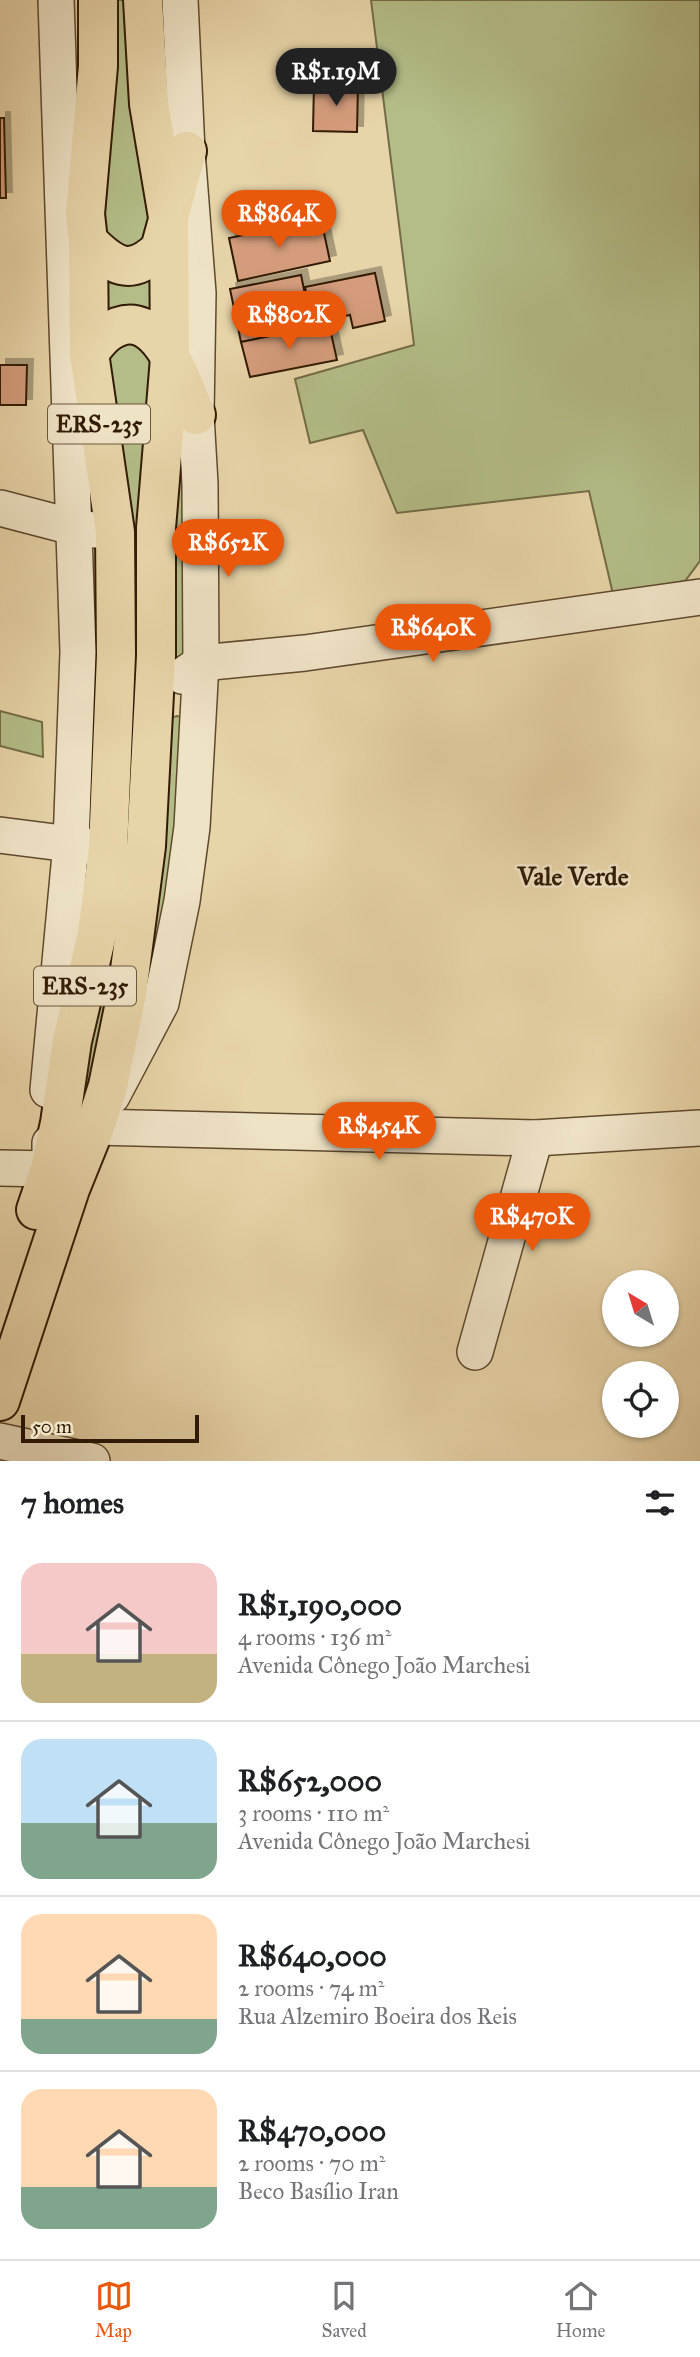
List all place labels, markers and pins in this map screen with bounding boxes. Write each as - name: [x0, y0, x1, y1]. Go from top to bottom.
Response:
- pin: R$1.19M: [271, 48, 401, 108]
- pin: R$864K: [222, 190, 336, 250]
- pin: R$802K: [232, 292, 346, 351]
- pin: R$652K: [171, 520, 285, 579]
- pin: R$640K: [376, 604, 490, 664]
- pin: R$454K: [322, 1102, 436, 1162]
- pin: R$470K: [475, 1194, 589, 1253]

